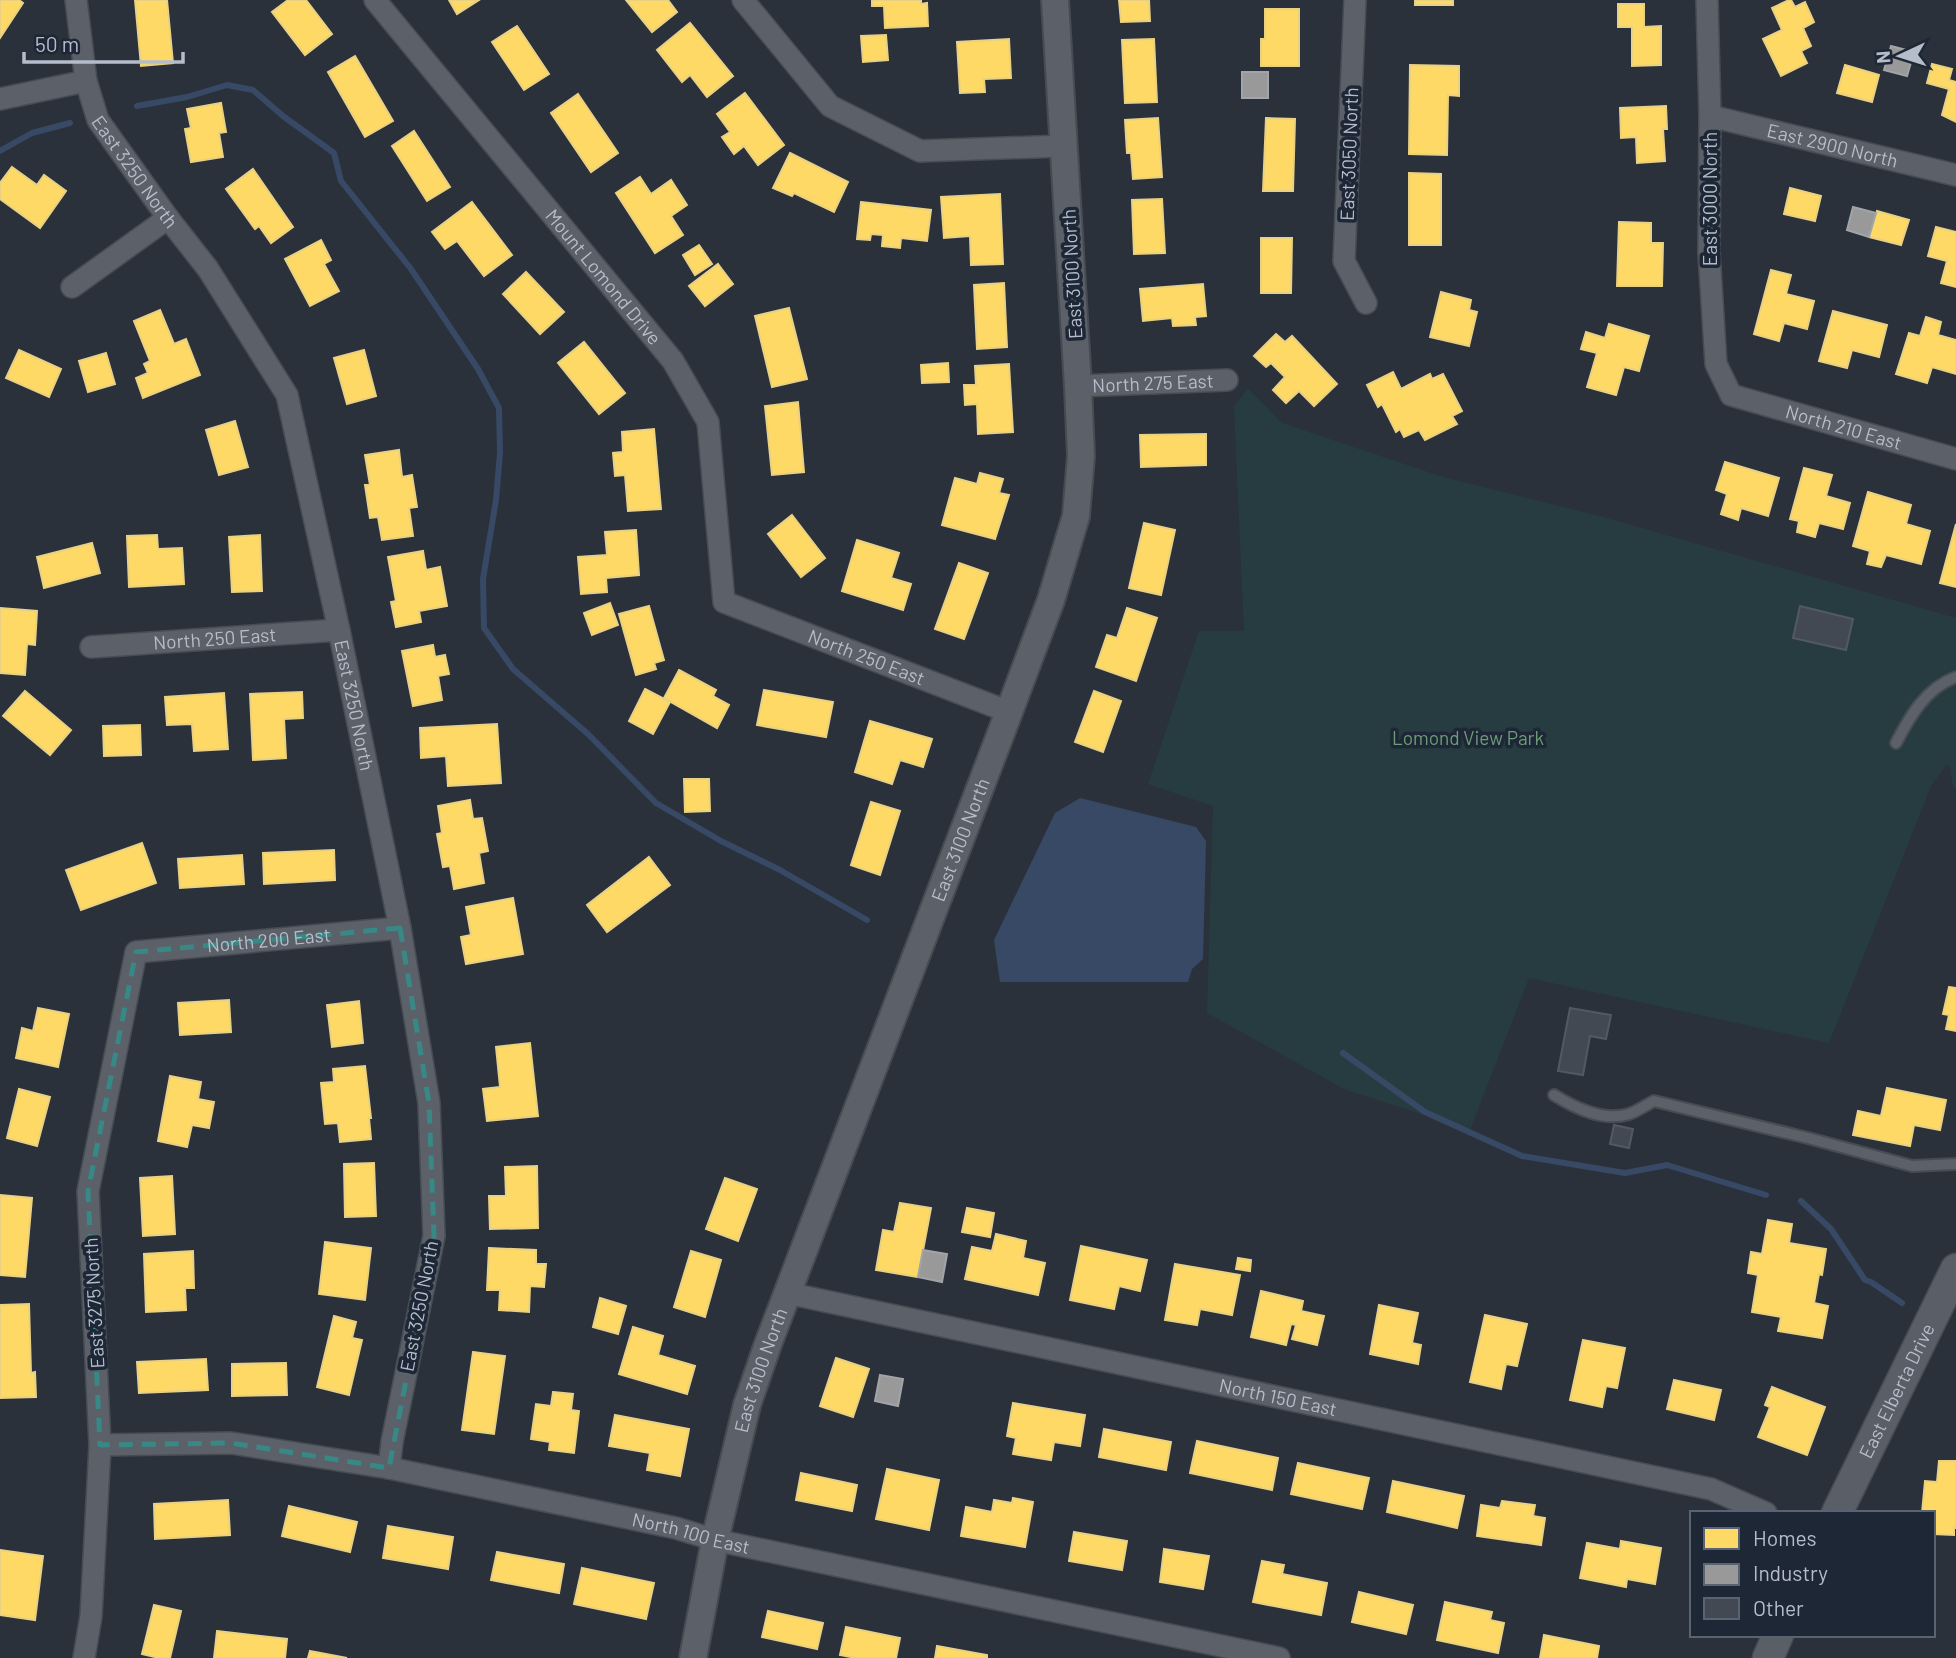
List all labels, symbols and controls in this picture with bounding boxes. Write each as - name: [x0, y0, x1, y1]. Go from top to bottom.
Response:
- scale bar: [24, 21, 184, 65]
- north arrow: [1865, 21, 1935, 91]
- text: 50 m: [35, 31, 79, 56]
- text: N: [1871, 50, 1894, 64]
- street label: East 3050 North: [1335, 87, 1362, 221]
- street label: East 3250 North: [87, 111, 183, 232]
- street label: East 2900 North: [1765, 118, 1901, 172]
- street label: East 3000 North: [1698, 132, 1721, 266]
- street label: Mount Lomond Drive: [541, 204, 667, 349]
- street label: East 3100 North: [1057, 208, 1086, 340]
- street label: North 275 East: [1092, 369, 1214, 396]
- street label: North 210 East: [1783, 399, 1905, 454]
- street label: North 250 East: [152, 622, 277, 654]
- street label: North 250 East: [805, 624, 928, 689]
- street label: East 3250 North: [330, 638, 380, 773]
- park label: Lomond View Park: [1392, 726, 1544, 749]
- street label: East 3100 North: [926, 775, 994, 904]
- street label: North 200 East: [206, 922, 331, 957]
- street label: East 3275 North: [79, 1237, 108, 1369]
- street label: East 3250 North: [395, 1239, 442, 1373]
- street label: East 3100 North: [729, 1304, 792, 1435]
- street label: East Elberta Drive: [1854, 1319, 1939, 1462]
- street label: North 150 East: [1217, 1373, 1339, 1420]
- street label: North 100 East: [630, 1507, 752, 1558]
- legend: [1690, 1511, 1935, 1637]
- text: Homes: [1753, 1525, 1817, 1550]
- text: Industry: [1753, 1560, 1828, 1585]
- text: Other: [1753, 1595, 1804, 1620]

